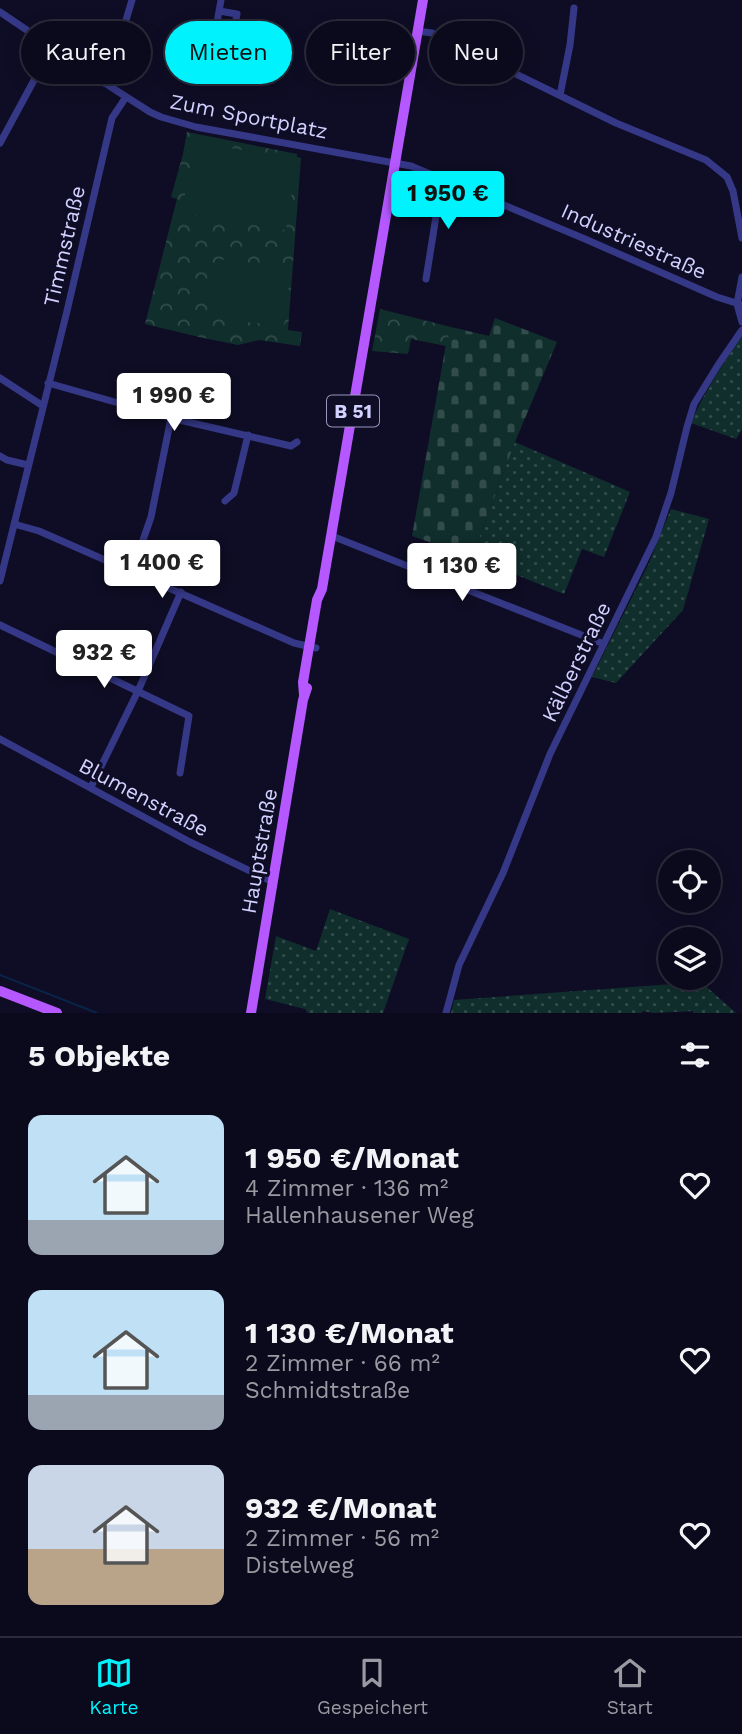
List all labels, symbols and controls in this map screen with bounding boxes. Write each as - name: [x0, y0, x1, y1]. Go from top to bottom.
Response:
- chip: Kaufen: [21, 21, 151, 84]
- chip: Mieten: [165, 21, 292, 84]
- chip: Filter: [306, 21, 415, 84]
- chip: Neu: [429, 21, 523, 84]
- street label: Zum Sportplatz: [168, 88, 330, 144]
- pin: 1 950 €: [383, 172, 513, 231]
- text: 1 950 €: [407, 180, 489, 207]
- street label: Timmstraße: [38, 183, 90, 309]
- street label: Industriestraße: [557, 198, 711, 284]
- pin: 1 990 €: [109, 374, 239, 433]
- text: 1 990 €: [133, 382, 215, 409]
- road number: B 51: [327, 396, 379, 426]
- pin: 1 400 €: [97, 540, 227, 600]
- pin: 1 130 €: [397, 544, 527, 603]
- text: 1 400 €: [120, 549, 204, 576]
- text: 1 130 €: [423, 552, 501, 579]
- street label: Kälberstraße: [536, 598, 616, 726]
- pin: 932 €: [55, 630, 153, 690]
- text: 932 €: [72, 639, 136, 666]
- street label: Blumenstraße: [75, 752, 213, 842]
- street label: Hauptstraße: [236, 786, 282, 916]
- map controls: [658, 850, 721, 990]
- button: locate: [658, 850, 721, 913]
- button: layers: [658, 927, 721, 990]
- icon: filters: [676, 1036, 714, 1074]
- text: 5 Objekte: [28, 1038, 170, 1073]
- text: 1 950 €/Monat: [245, 1140, 459, 1175]
- icon: home: [84, 1143, 168, 1227]
- icon: heart: [676, 1166, 714, 1204]
- text: 4 Zimmer · 136 m²: [245, 1175, 448, 1202]
- text: Hallenhausener Weg: [245, 1202, 474, 1229]
- text: 1 130 €/Monat: [245, 1315, 454, 1350]
- icon: home: [84, 1318, 168, 1402]
- icon: heart: [676, 1341, 714, 1379]
- text: 2 Zimmer · 66 m²: [245, 1350, 440, 1377]
- text: Schmidtstraße: [245, 1377, 410, 1404]
- text: 932 €/Monat: [245, 1490, 436, 1525]
- icon: home: [84, 1493, 168, 1577]
- icon: heart: [676, 1516, 714, 1554]
- text: 2 Zimmer · 56 m²: [245, 1525, 439, 1552]
- text: Distelweg: [245, 1552, 354, 1579]
- tab: Karte: [89, 1654, 138, 1719]
- tab: Gespeichert: [317, 1654, 428, 1719]
- tab: Start: [607, 1654, 653, 1719]

